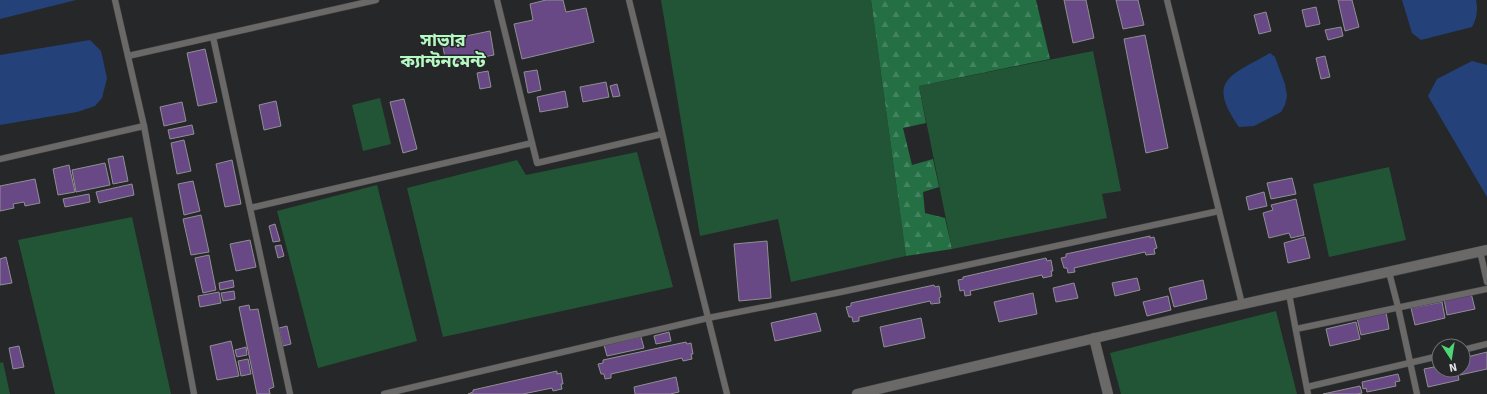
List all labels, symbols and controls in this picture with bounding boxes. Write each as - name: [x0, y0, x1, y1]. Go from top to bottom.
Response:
- district label: সাভার ক্যান্টনমেন্ট: [399, 29, 487, 72]
- north arrow: [1431, 338, 1471, 378]
- text: N: [1448, 360, 1458, 374]

